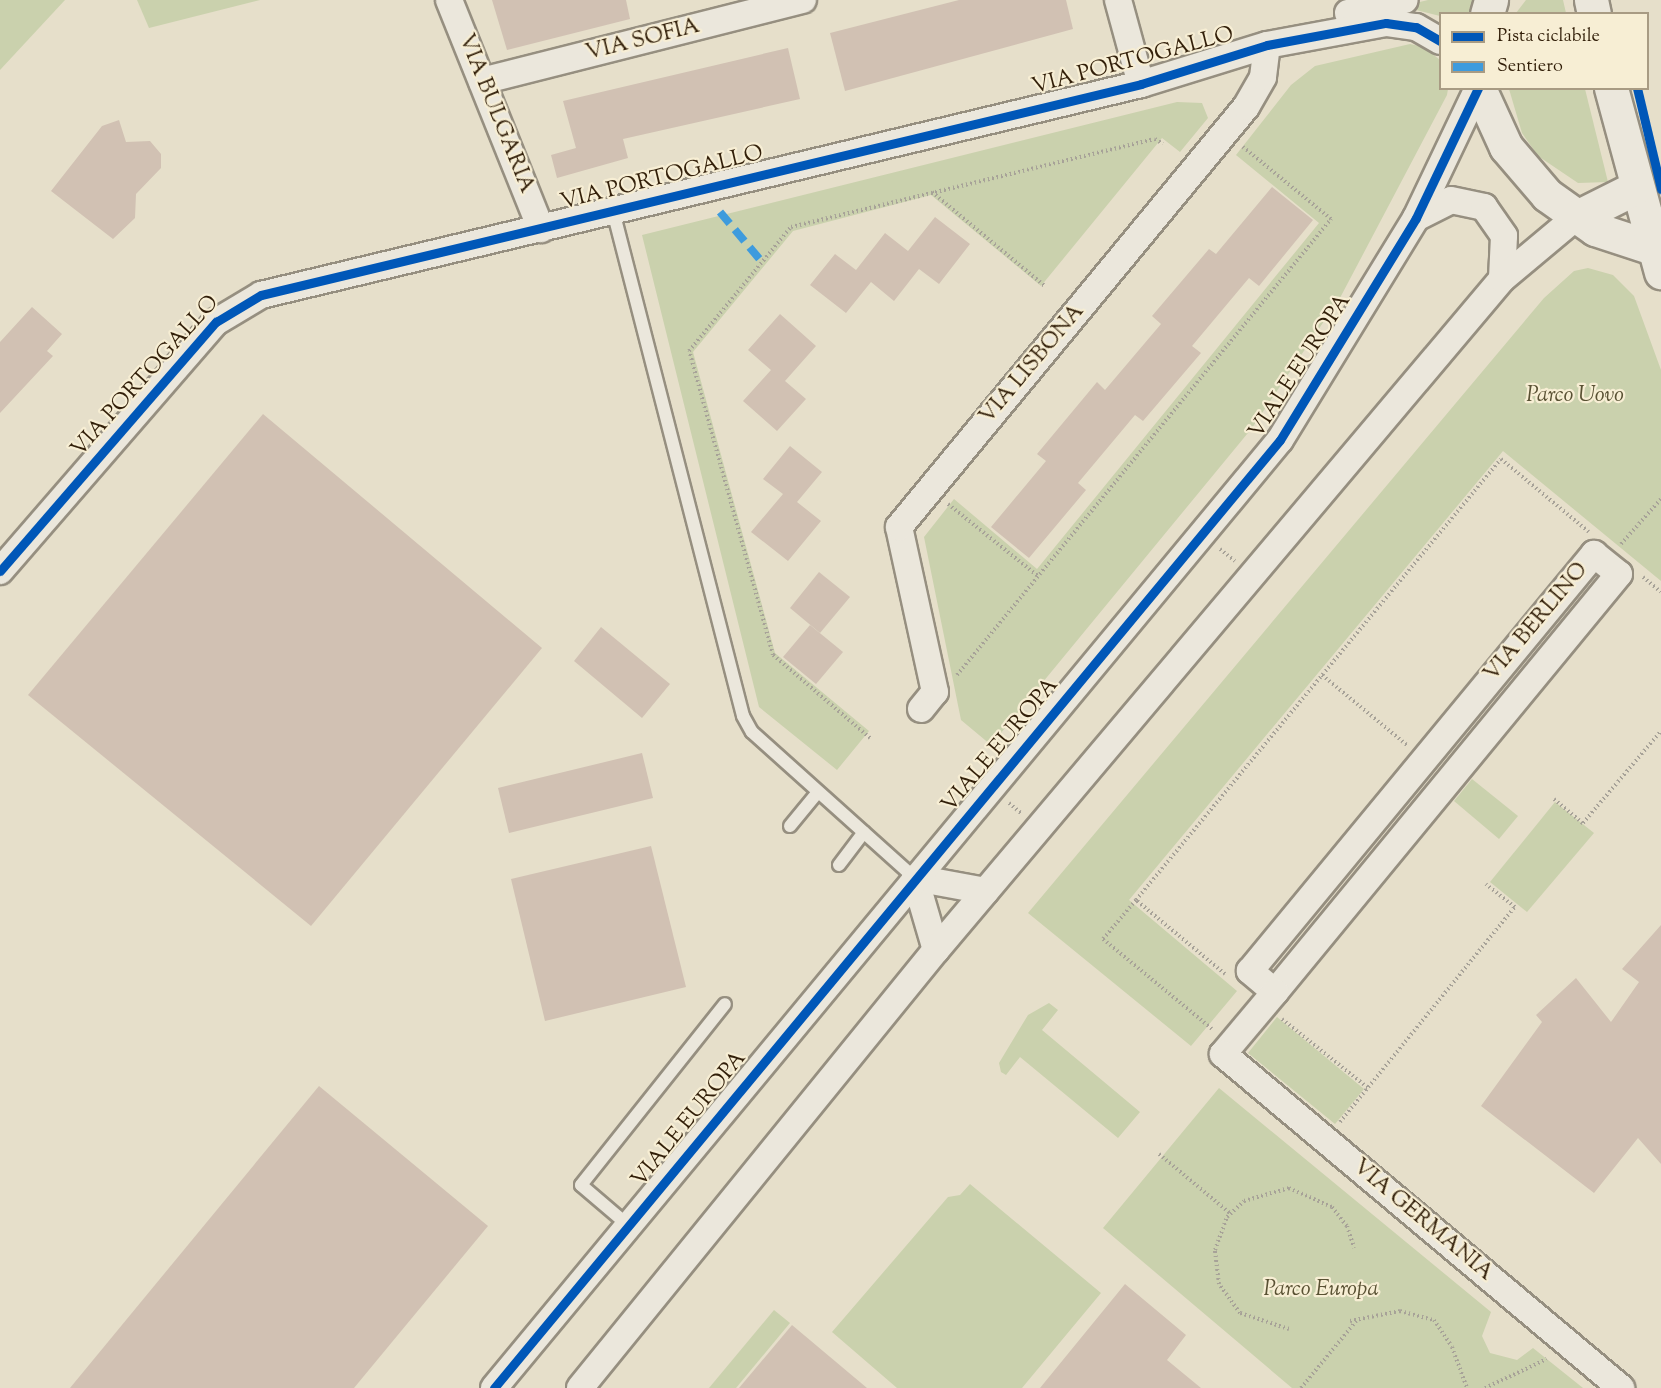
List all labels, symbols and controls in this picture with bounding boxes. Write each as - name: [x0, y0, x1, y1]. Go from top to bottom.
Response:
- legend: [1439, 12, 1649, 90]
- street label: VIA SOFIA: [583, 14, 703, 68]
- street label: VIA PORTOGALLO: [1029, 22, 1237, 102]
- text: Pista ciclabile: [1497, 24, 1600, 50]
- street label: VIA BULGARIA: [451, 31, 539, 197]
- text: Sentiero: [1497, 54, 1563, 80]
- street label: VIA PORTOGALLO: [558, 141, 766, 217]
- street label: VIALE EUROPA: [1244, 290, 1358, 444]
- street label: VIA PORTOGALLO: [67, 291, 225, 463]
- street label: VIA LISBONA: [975, 300, 1091, 430]
- park label: Parco Uovo: [1526, 384, 1624, 410]
- street label: VIA BERLINO: [1480, 558, 1594, 688]
- street label: VIALE EUROPA: [937, 673, 1065, 819]
- street label: VIALE EUROPA: [627, 1047, 753, 1193]
- street label: VIA GERMANIA: [1346, 1155, 1498, 1287]
- park label: Parco Europa: [1263, 1278, 1379, 1304]

